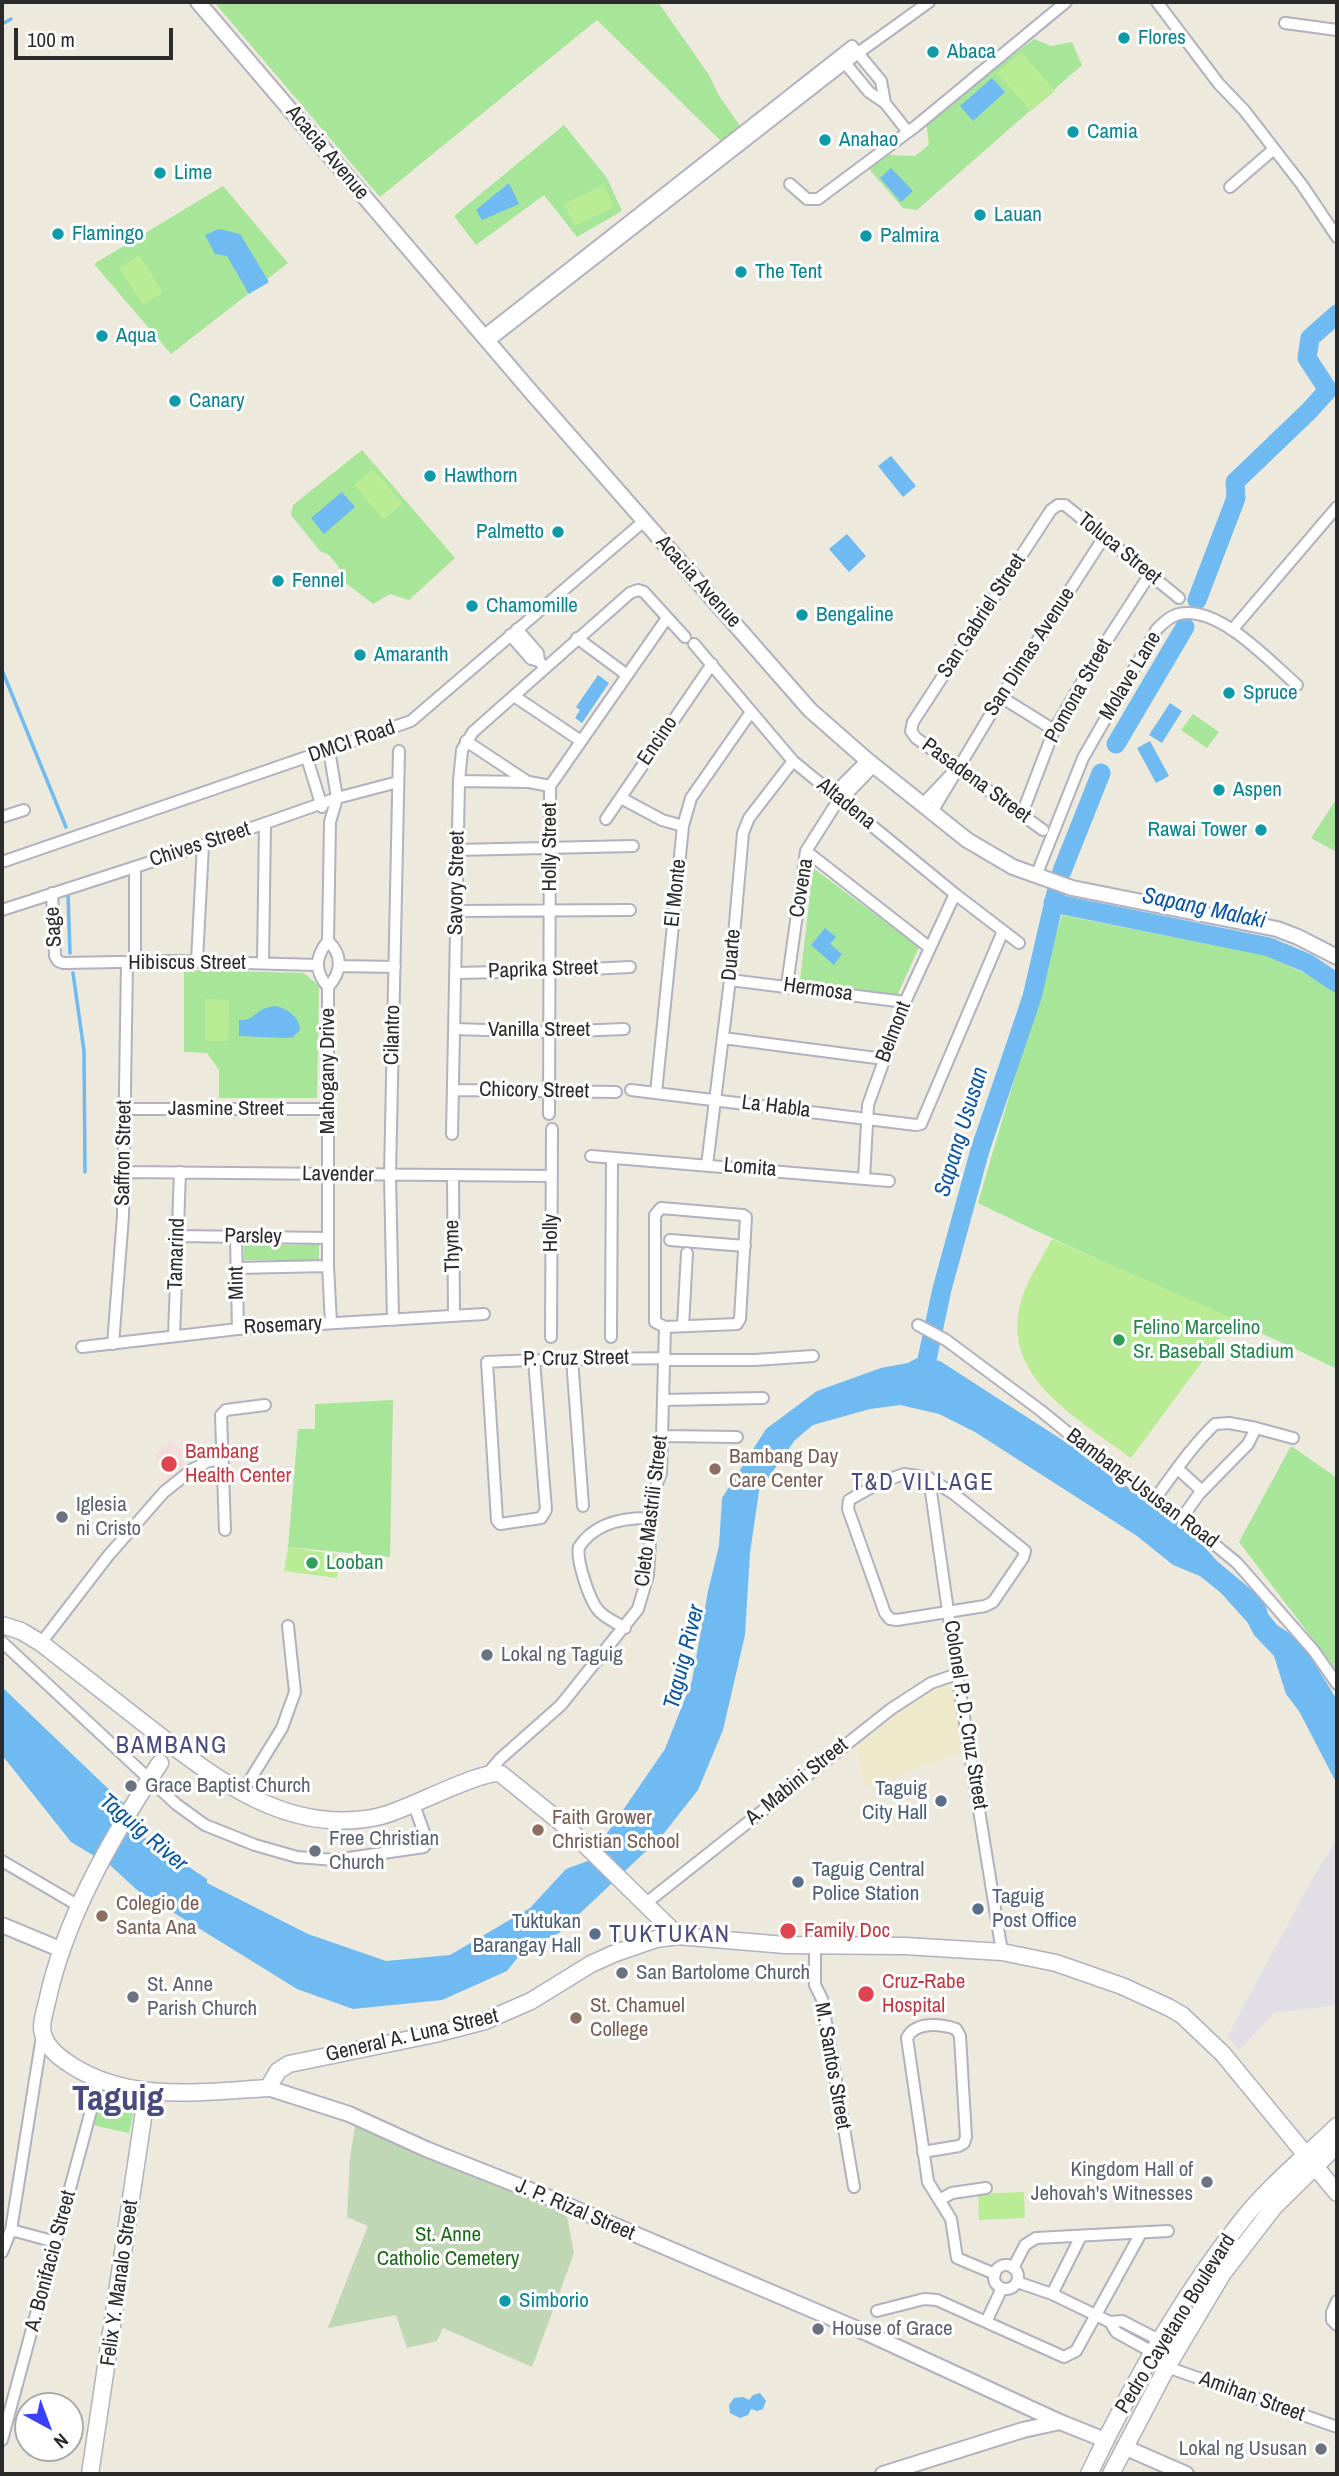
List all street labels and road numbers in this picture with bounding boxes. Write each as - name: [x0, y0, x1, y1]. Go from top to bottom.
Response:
- street label: Acacia Avenue: [280, 101, 374, 205]
- street label: Toluca Street: [1072, 508, 1166, 590]
- street label: Acacia Avenue: [650, 531, 746, 633]
- street label: San Gabriel Street: [933, 549, 1031, 683]
- street label: San Dimas Avenue: [979, 583, 1081, 721]
- street label: Molave Lane: [1095, 627, 1167, 725]
- street label: Pomona Street: [1040, 635, 1118, 747]
- street label: Encino: [633, 712, 683, 770]
- street label: DMCI Road: [305, 715, 399, 769]
- street label: Pasadena Street: [917, 733, 1035, 829]
- street label: Altadena: [812, 773, 880, 835]
- street label: Holly Street: [537, 803, 563, 891]
- street label: Chives Street: [146, 817, 254, 873]
- street label: Savory Street: [443, 831, 471, 935]
- street label: Covena: [785, 857, 819, 919]
- street label: El Monte: [660, 858, 692, 928]
- street label: Sage: [40, 906, 68, 948]
- street label: Duarte: [717, 928, 747, 982]
- street label: Hibiscus Street: [128, 950, 246, 976]
- street label: Paprika Street: [488, 955, 598, 985]
- street label: Hermosa: [782, 973, 854, 1007]
- street label: Belmont: [871, 998, 917, 1066]
- street label: Cilantro: [380, 1005, 406, 1065]
- street label: Mahogany Drive: [315, 1008, 341, 1134]
- street label: Vanilla Street: [488, 1017, 590, 1043]
- street label: Chicory Street: [479, 1077, 589, 1105]
- street label: La Habla: [740, 1090, 812, 1124]
- street label: Jasmine Street: [168, 1096, 284, 1122]
- street label: Saffron Street: [110, 1100, 138, 1206]
- street label: Lomita: [723, 1153, 777, 1183]
- street label: Lavender: [302, 1162, 374, 1188]
- street label: Holly: [538, 1214, 564, 1252]
- street label: Tamarind: [163, 1218, 191, 1290]
- street label: Thyme: [440, 1219, 466, 1273]
- street label: Parsley: [224, 1224, 282, 1250]
- street label: Mint: [224, 1266, 250, 1300]
- street label: Rosemary: [243, 1311, 323, 1341]
- street label: P. Cruz Street: [523, 1345, 629, 1373]
- street label: Bambang-Ususan Road: [1061, 1424, 1223, 1554]
- street label: Cleto Mastrili Street: [630, 1434, 674, 1588]
- street label: Colonel P. D. Cruz Street: [938, 1619, 992, 1811]
- street label: A. Mabini Street: [741, 1733, 853, 1831]
- street label: M. Santos Street: [808, 2001, 856, 2131]
- street label: General A. Luna Street: [323, 2004, 501, 2068]
- street label: J. P. Rizal Street: [512, 2174, 638, 2246]
- street label: A. Bonifacio Street: [20, 2188, 82, 2334]
- street label: Felix Y. Manalo Street: [96, 2198, 144, 2368]
- street label: Pedro Cayetano Boulevard: [1111, 2230, 1241, 2418]
- street label: Amihan Street: [1196, 2366, 1308, 2428]

